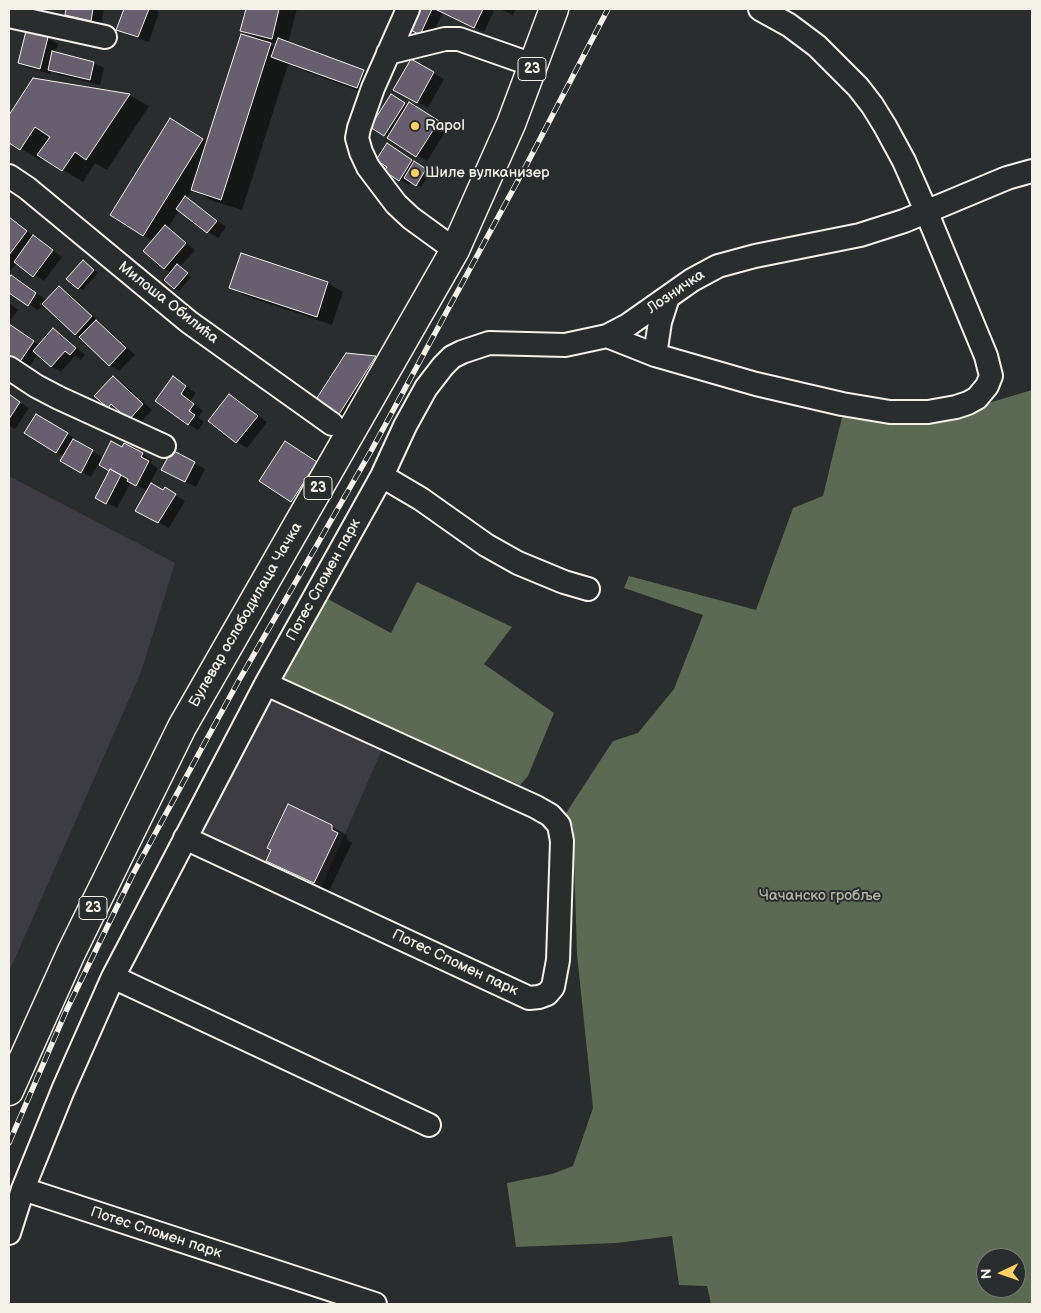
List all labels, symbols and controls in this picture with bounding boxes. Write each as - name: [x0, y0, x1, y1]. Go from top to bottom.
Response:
- road number: 23: [518, 58, 546, 80]
- place label: Rapol: [425, 117, 465, 135]
- marker: Rapol: [409, 120, 421, 132]
- place label: Шиле вулканизер: [425, 164, 550, 182]
- marker: Шиле вулканизер: [409, 167, 421, 179]
- street label: Милоша Обилића: [114, 258, 222, 348]
- street label: Лозничка: [644, 266, 708, 318]
- road number: 23: [304, 476, 332, 499]
- street label: Потес Спомен парк: [283, 516, 365, 644]
- street label: Булевар ослободилаца Чачка: [186, 519, 306, 711]
- park label: Чачанско гробље: [759, 887, 881, 905]
- road number: 23: [79, 896, 107, 920]
- street label: Потес Спомен парк: [389, 926, 521, 1000]
- street label: Потес Спомен парк: [88, 1203, 224, 1263]
- north arrow: [976, 1248, 1026, 1298]
- text: N: [978, 1268, 995, 1279]

